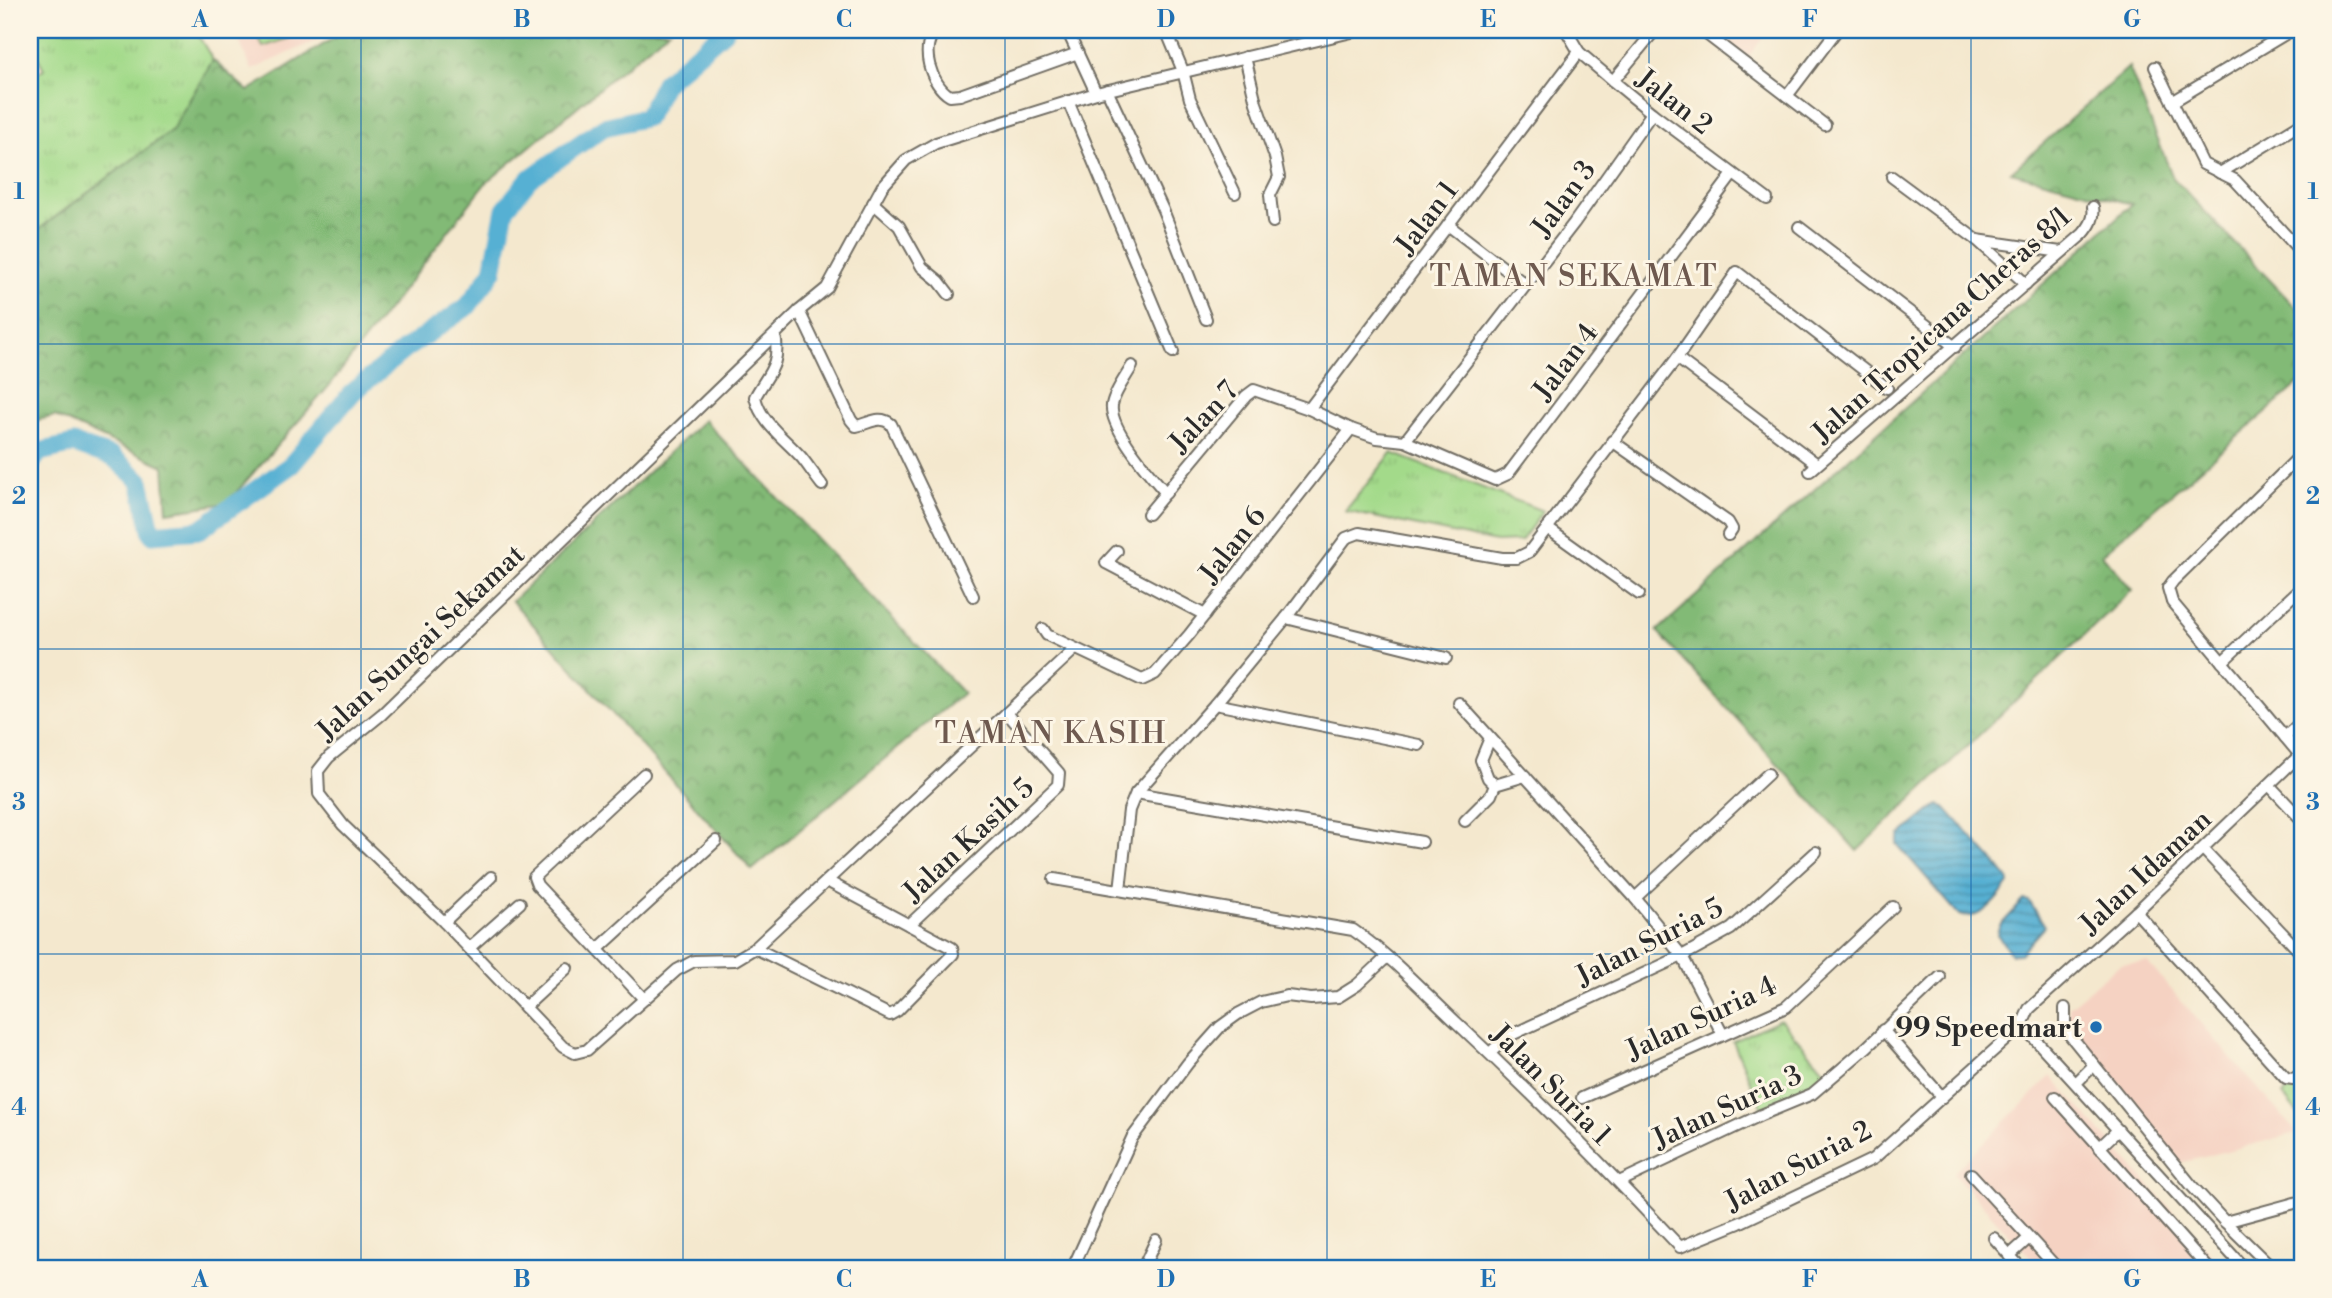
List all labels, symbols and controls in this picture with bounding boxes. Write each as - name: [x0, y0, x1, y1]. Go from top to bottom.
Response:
- text: A: [191, 6, 209, 34]
- text: B: [513, 6, 531, 34]
- text: C: [836, 6, 852, 34]
- text: D: [1157, 6, 1175, 34]
- text: E: [1480, 6, 1496, 34]
- text: F: [1802, 6, 1818, 34]
- text: G: [2123, 6, 2141, 34]
- street label: Jalan 2: [1628, 61, 1719, 143]
- street label: Jalan 3: [1524, 154, 1604, 245]
- street label: Jalan 1: [1388, 174, 1466, 262]
- text: 1: [13, 178, 25, 206]
- text: 1: [2307, 178, 2319, 206]
- street label: Jalan Tropicana Cheras 8/1: [1805, 200, 2079, 451]
- district label: TAMAN SEKAMAT: [1429, 258, 1719, 296]
- street label: Jalan 4: [1525, 316, 1607, 408]
- street label: Jalan 7: [1162, 374, 1246, 461]
- text: 2: [12, 483, 26, 511]
- text: 2: [2306, 483, 2320, 511]
- street label: Jalan 6: [1192, 499, 1274, 591]
- street label: Jalan Sungai Sekamat: [309, 538, 532, 749]
- district label: TAMAN KASIH: [935, 715, 1167, 753]
- street label: Jalan Kasih 5: [896, 771, 1042, 910]
- text: 3: [12, 789, 26, 817]
- text: 3: [2306, 789, 2320, 817]
- street label: Jalan Idaman: [2072, 802, 2219, 943]
- street label: Jalan Suria 5: [1569, 890, 1729, 995]
- street label: Jalan Suria 4: [1620, 968, 1782, 1069]
- place label: 99 Speedmart: [1895, 1011, 2083, 1046]
- street label: Jalan Suria 1: [1482, 1017, 1619, 1153]
- marker: 99 Speedmart: [2088, 1019, 2104, 1035]
- street label: Jalan Suria 3: [1647, 1058, 1808, 1158]
- text: 4: [11, 1094, 27, 1122]
- text: 4: [2305, 1094, 2321, 1122]
- street label: Jalan Suria 2: [1719, 1113, 1878, 1220]
- text: A: [191, 1266, 209, 1294]
- text: B: [513, 1266, 531, 1294]
- text: C: [836, 1266, 852, 1294]
- text: D: [1157, 1266, 1175, 1294]
- text: E: [1480, 1266, 1496, 1294]
- text: F: [1802, 1266, 1818, 1294]
- text: G: [2123, 1266, 2141, 1294]

